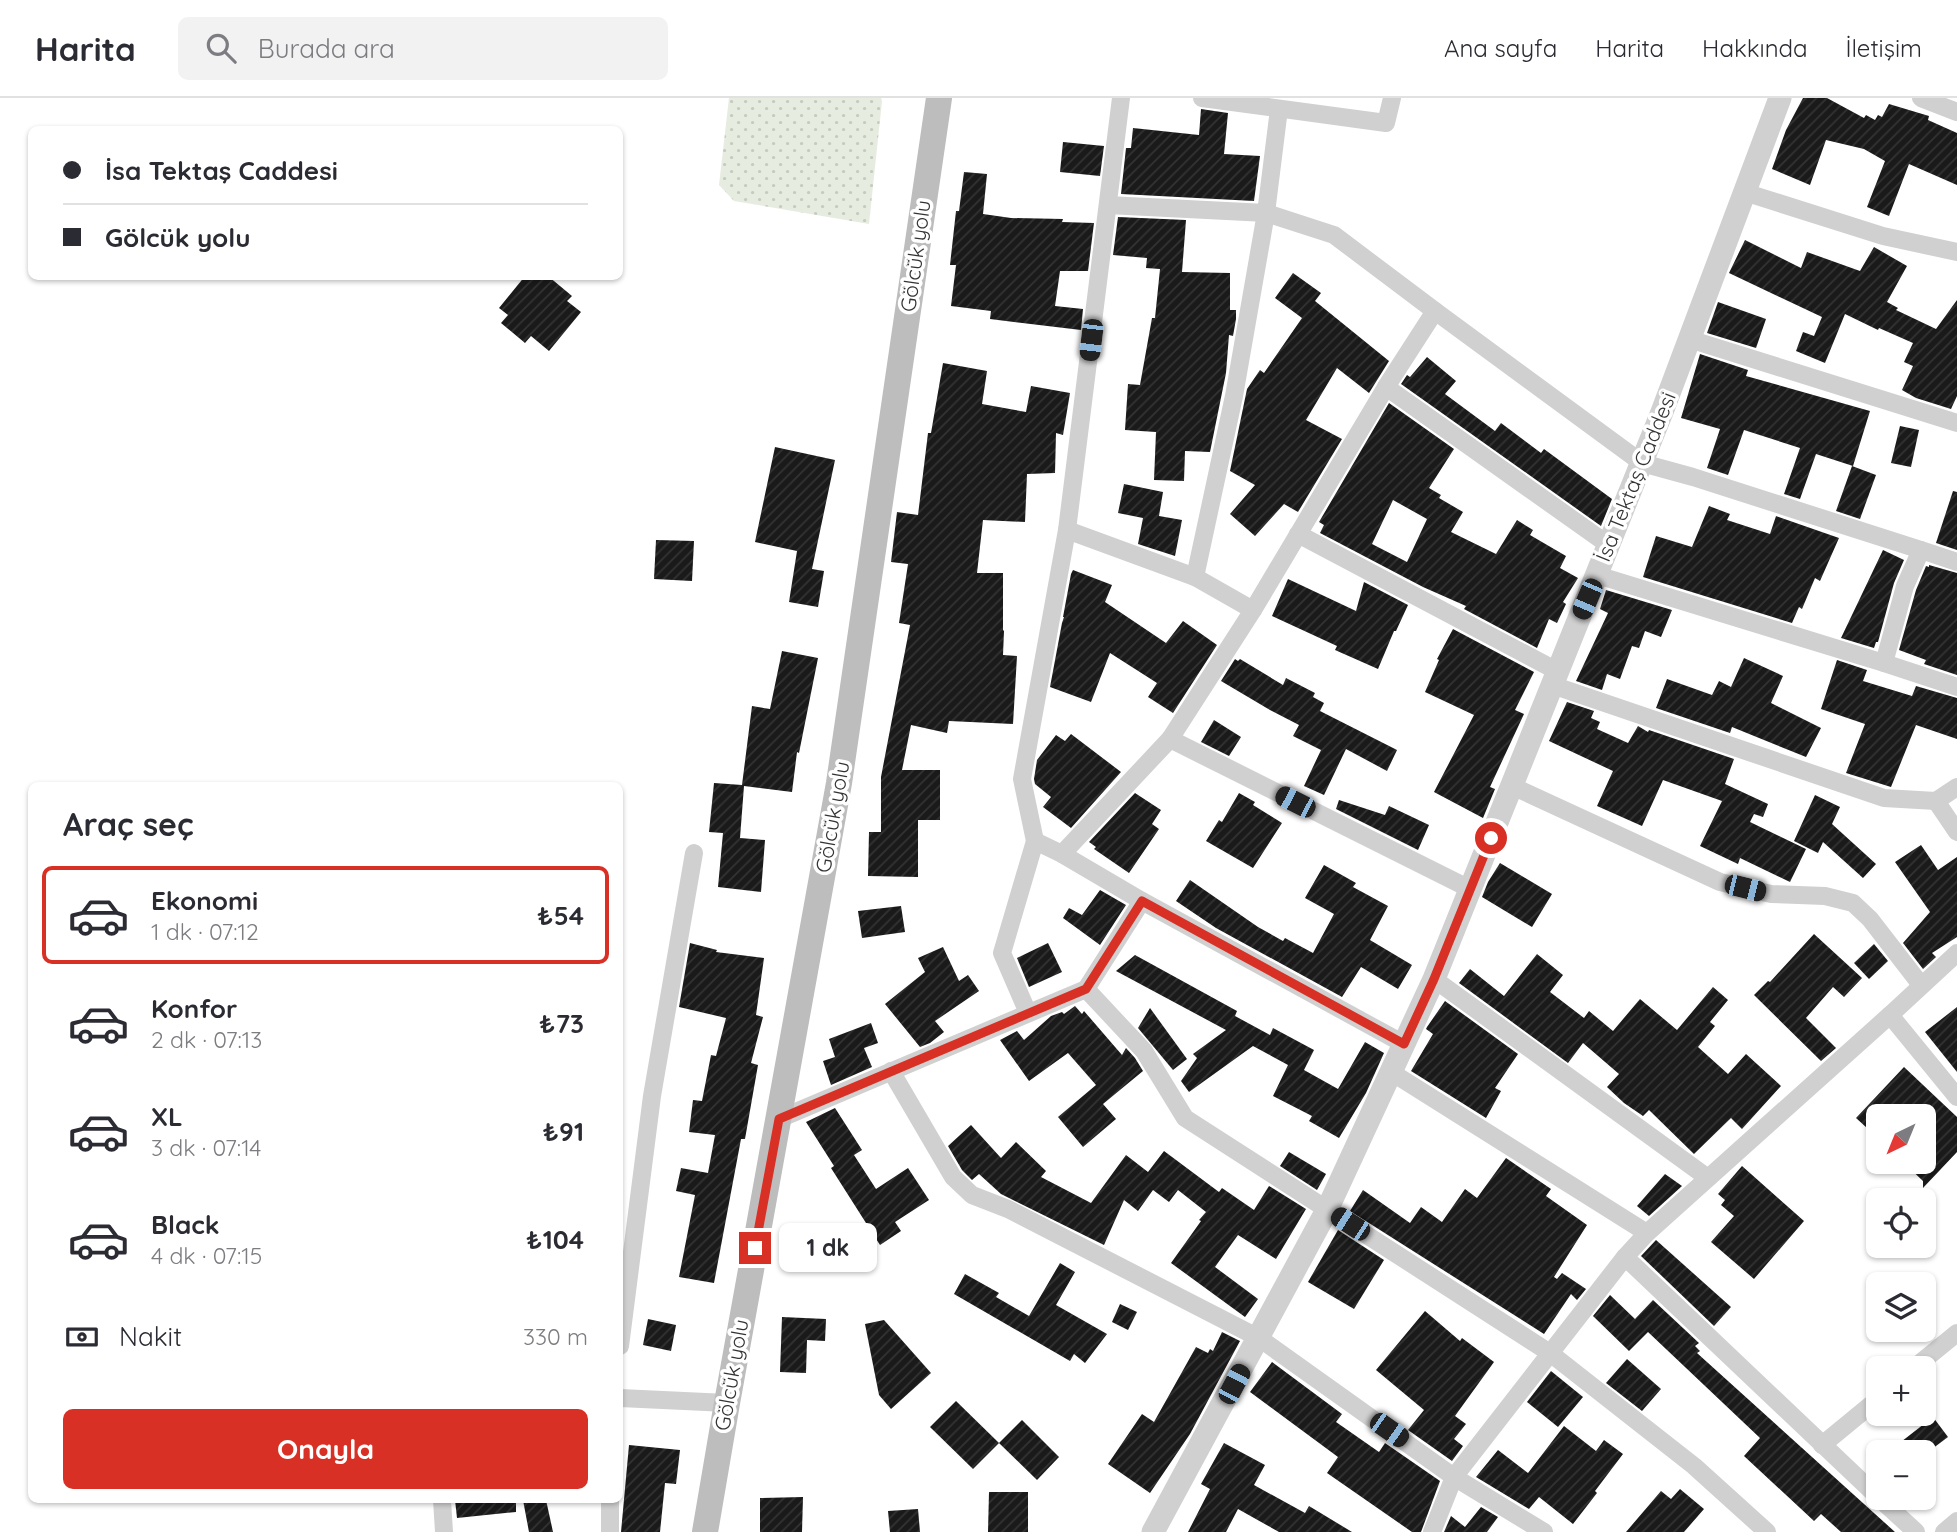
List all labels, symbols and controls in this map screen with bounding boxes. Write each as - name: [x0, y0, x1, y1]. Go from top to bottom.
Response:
- search box: [178, 17, 668, 80]
- text: Harita: [35, 28, 136, 69]
- icon: search: [202, 29, 240, 67]
- text: Burada ara: [258, 32, 395, 65]
- text: Ana sayfa: [1444, 33, 1557, 63]
- text: Harita: [1595, 33, 1664, 63]
- text: Hakkında: [1702, 33, 1808, 63]
- text: İletişim: [1846, 33, 1922, 63]
- text: İsa Tektaş Caddesi: [105, 154, 338, 187]
- street label: Gölcük yolu: [894, 198, 936, 314]
- text: Gölcük yolu: [105, 221, 250, 254]
- car: [1079, 318, 1104, 362]
- street label: İsa Tektaş Caddesi: [1589, 388, 1681, 565]
- car: [1570, 576, 1605, 622]
- street label: Gölcük yolu: [809, 759, 855, 875]
- car: [1272, 783, 1319, 821]
- text: Araç seç: [63, 804, 194, 844]
- route start: [1475, 822, 1507, 854]
- car: [1723, 873, 1768, 903]
- icon: car: [67, 884, 130, 947]
- text: Ekonomi: [151, 884, 258, 917]
- text: ₺54: [537, 899, 584, 932]
- text: 1 dk · 07:12: [151, 917, 259, 946]
- icon: car: [67, 992, 130, 1055]
- text: Konfor: [151, 992, 237, 1025]
- text: ₺73: [539, 1007, 584, 1040]
- text: 2 dk · 07:13: [151, 1025, 262, 1054]
- icon: car: [67, 1100, 130, 1163]
- text: XL: [151, 1100, 183, 1133]
- north arrow: [1866, 1104, 1936, 1174]
- map controls: [1866, 1104, 1936, 1510]
- text: ₺91: [543, 1115, 584, 1148]
- text: 3 dk · 07:14: [151, 1133, 261, 1162]
- button: locate: [1866, 1188, 1936, 1258]
- car: [1327, 1204, 1374, 1244]
- icon: car: [67, 1208, 130, 1271]
- text: Black: [151, 1208, 220, 1241]
- text: ₺104: [526, 1223, 584, 1256]
- callout: 1 dk: [780, 1224, 878, 1272]
- route end: [739, 1232, 771, 1264]
- text: 1 dk: [807, 1233, 849, 1262]
- text: 4 dk · 07:15: [151, 1241, 262, 1270]
- button: layers: [1866, 1272, 1936, 1342]
- street label: Gölcük yolu: [708, 1317, 754, 1433]
- icon: cash: [63, 1318, 101, 1356]
- text: Nakit: [119, 1320, 182, 1353]
- text: 330 m: [523, 1322, 588, 1351]
- button: +: [1866, 1356, 1936, 1426]
- car: [1215, 1361, 1254, 1407]
- button: Onayla: [63, 1409, 588, 1489]
- car: [1366, 1409, 1413, 1451]
- button: −: [1866, 1440, 1936, 1510]

